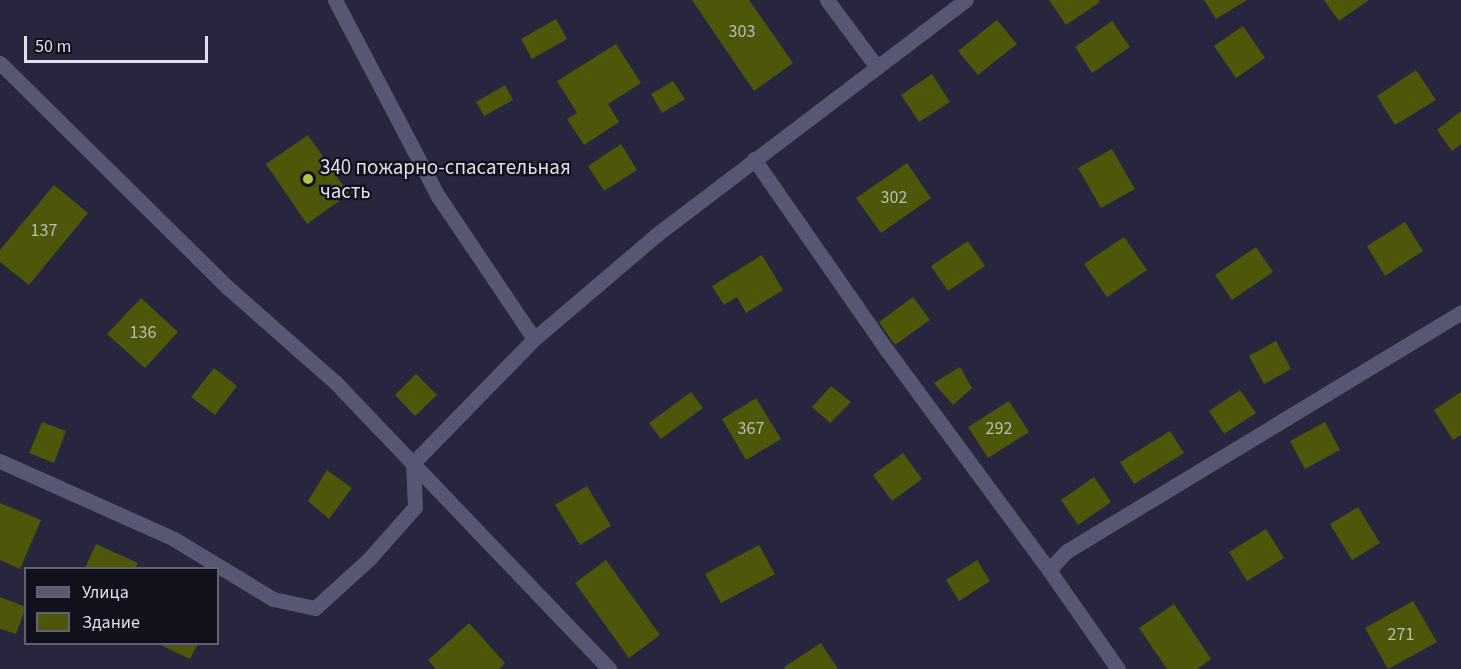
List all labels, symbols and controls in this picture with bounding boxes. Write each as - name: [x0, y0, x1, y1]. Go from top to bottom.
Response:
- house number: 303: [729, 21, 755, 43]
- scale bar: [27, 24, 212, 62]
- text: 50 m: [35, 34, 71, 59]
- place label: 340 пожарно-спасательная часть: [320, 154, 571, 204]
- marker: 340 пожарно-спасательная часть: [301, 172, 315, 186]
- house number: 302: [881, 187, 907, 209]
- house number: 137: [31, 220, 57, 242]
- house number: 136: [130, 322, 156, 344]
- house number: 367: [738, 418, 764, 440]
- house number: 292: [986, 418, 1012, 440]
- legend: [24, 567, 219, 645]
- text: Улица: [82, 580, 129, 605]
- text: Здание: [82, 610, 140, 635]
- house number: 271: [1388, 624, 1414, 646]

